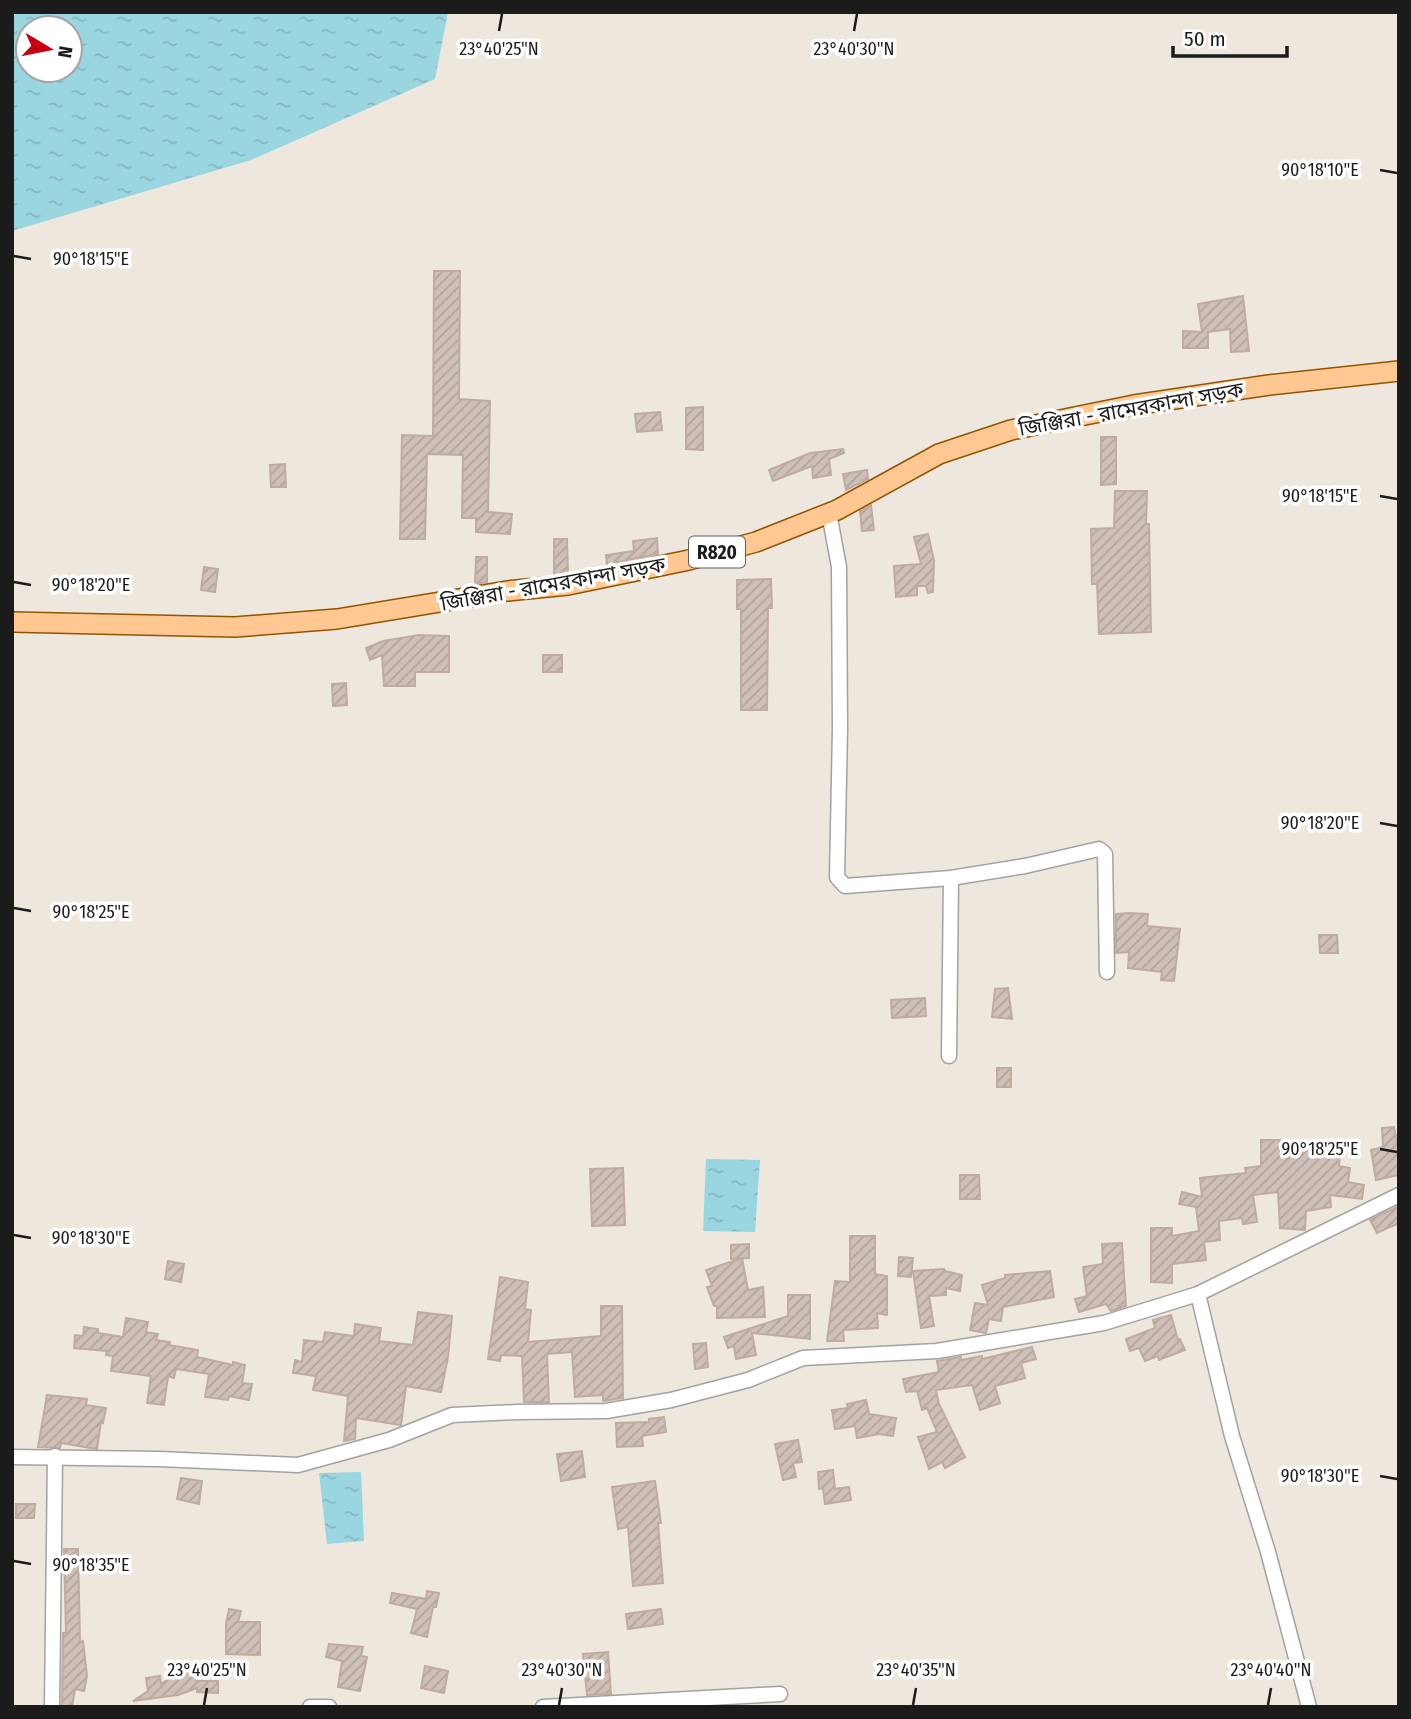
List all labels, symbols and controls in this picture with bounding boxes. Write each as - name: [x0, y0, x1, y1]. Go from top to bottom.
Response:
- north arrow: [14, 14, 84, 84]
- scale bar: [1173, 14, 1287, 58]
- text: 50 m: [1184, 26, 1226, 52]
- text: 23°40'25"N: [459, 38, 539, 60]
- text: 23°40'30"N: [813, 38, 895, 60]
- text: N: [53, 44, 78, 59]
- text: 90°18'10"E: [1281, 159, 1359, 181]
- text: 90°18'15"E: [53, 248, 129, 270]
- street label: জিঞ্জিরা - রামেরকান্দা সড়ক: [1015, 376, 1247, 442]
- text: 90°18'15"E: [1282, 485, 1358, 507]
- road number: R820: [689, 537, 745, 568]
- street label: জিঞ্জিরা - রামেরকান্দা সড়ক: [437, 551, 669, 617]
- text: 90°18'20"E: [52, 574, 130, 596]
- text: 90°18'20"E: [1281, 812, 1359, 834]
- text: 90°18'25"E: [53, 901, 129, 923]
- text: 90°18'25"E: [1282, 1138, 1358, 1160]
- text: 90°18'30"E: [52, 1227, 130, 1249]
- text: 90°18'30"E: [1281, 1465, 1359, 1487]
- text: 90°18'35"E: [52, 1554, 130, 1576]
- text: 23°40'25"N: [167, 1659, 247, 1681]
- text: 23°40'30"N: [521, 1659, 603, 1681]
- text: 23°40'35"N: [876, 1659, 956, 1681]
- text: 23°40'40"N: [1231, 1659, 1311, 1681]

